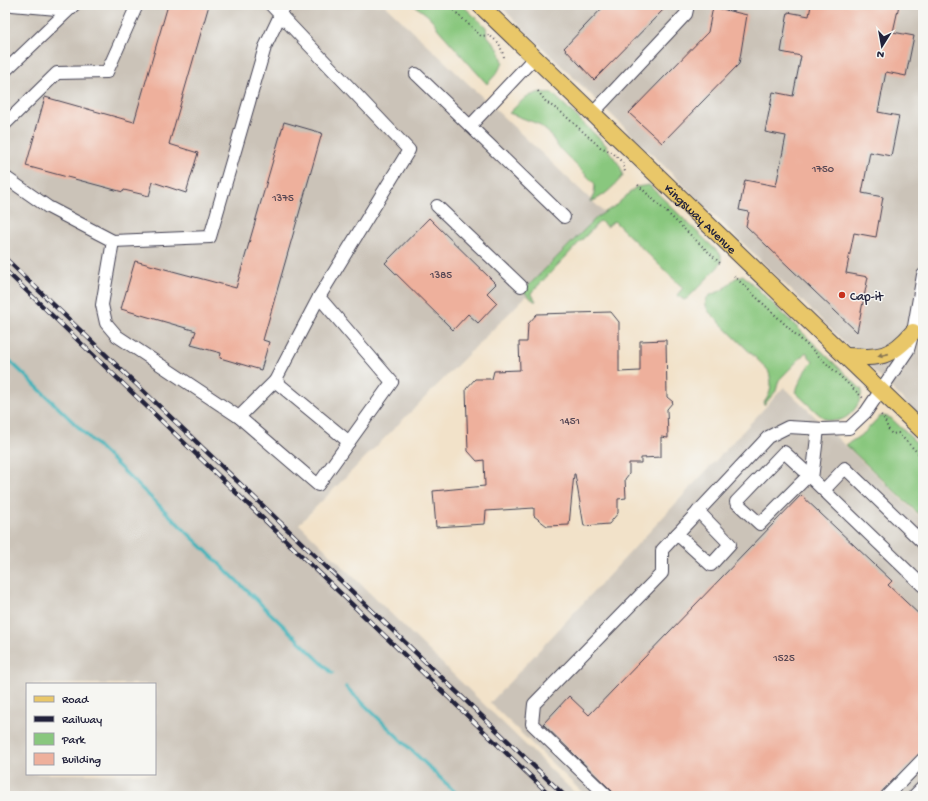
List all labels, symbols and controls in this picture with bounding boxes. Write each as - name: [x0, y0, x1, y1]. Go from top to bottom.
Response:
- north arrow: [862, 26, 902, 66]
- text: N: [876, 47, 885, 60]
- house number: 1750: [811, 164, 834, 176]
- street label: Kingsway Avenue: [660, 181, 739, 258]
- house number: 1375: [271, 193, 294, 205]
- house number: 1385: [429, 270, 452, 282]
- marker: Cap-it: [837, 290, 847, 300]
- place label: Cap-it: [850, 290, 885, 305]
- one-way arrow: [877, 352, 890, 358]
- house number: 1451: [559, 416, 580, 428]
- house number: 1525: [772, 653, 795, 665]
- legend: [26, 683, 156, 775]
- text: Road: [62, 694, 89, 708]
- text: Railway: [62, 714, 102, 728]
- text: Park: [61, 734, 87, 748]
- text: Building: [61, 754, 101, 768]

